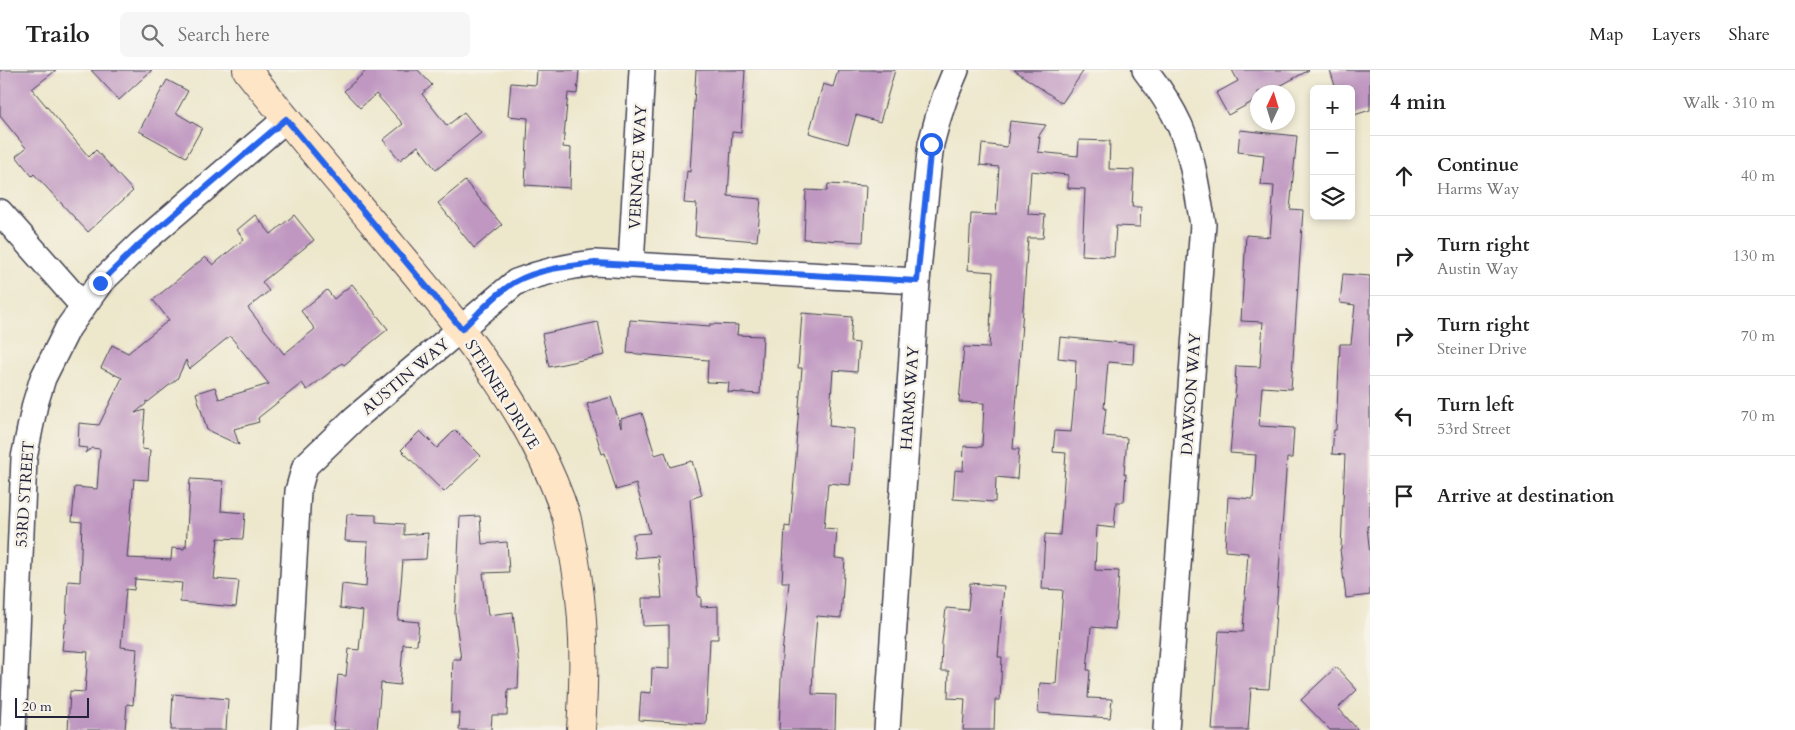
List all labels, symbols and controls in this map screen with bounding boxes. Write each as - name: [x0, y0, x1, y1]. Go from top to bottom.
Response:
- search box: [120, 12, 470, 57]
- text: Trailo: [25, 18, 90, 51]
- icon: search: [138, 21, 166, 49]
- text: Search here: [178, 22, 270, 48]
- text: Map: [1589, 22, 1624, 47]
- text: Layers: [1652, 22, 1701, 47]
- text: Share: [1729, 22, 1770, 47]
- north arrow: [1250, 85, 1295, 130]
- map controls: [1310, 85, 1355, 220]
- button: +: [1310, 85, 1355, 130]
- text: 4 min: [1390, 88, 1446, 117]
- text: Walk · 310 m: [1683, 92, 1775, 114]
- street label: VERNACE WAY: [624, 104, 652, 230]
- button: −: [1310, 130, 1355, 175]
- route start: [920, 133, 943, 156]
- text: Continue: [1437, 152, 1519, 178]
- icon: ahead: [1390, 162, 1418, 190]
- text: 40 m: [1741, 165, 1775, 187]
- button: layers: [1310, 175, 1355, 220]
- text: Harms Way: [1437, 178, 1519, 200]
- text: Turn right: [1437, 232, 1529, 258]
- icon: right: [1390, 242, 1418, 270]
- text: 130 m: [1733, 245, 1775, 267]
- text: Austin Way: [1437, 258, 1519, 280]
- route end: [89, 272, 112, 295]
- text: Turn right: [1437, 312, 1529, 338]
- icon: right: [1390, 322, 1418, 350]
- text: 70 m: [1741, 325, 1775, 347]
- street label: DAWSON WAY: [1176, 332, 1206, 456]
- street label: AUSTIN WAY: [357, 333, 454, 420]
- street label: STEINER DRIVE: [460, 336, 545, 454]
- text: Steiner Drive: [1437, 338, 1527, 360]
- street label: HARMS WAY: [895, 345, 925, 451]
- text: Turn left: [1437, 392, 1514, 418]
- icon: left: [1390, 402, 1418, 430]
- text: 70 m: [1741, 405, 1775, 427]
- text: 53rd Street: [1437, 418, 1511, 440]
- street label: 53RD STREET: [10, 440, 40, 548]
- icon: arrive: [1390, 482, 1418, 510]
- text: Arrive at destination: [1437, 483, 1614, 509]
- scale bar: [15, 695, 89, 718]
- text: 20 m: [22, 697, 52, 716]

